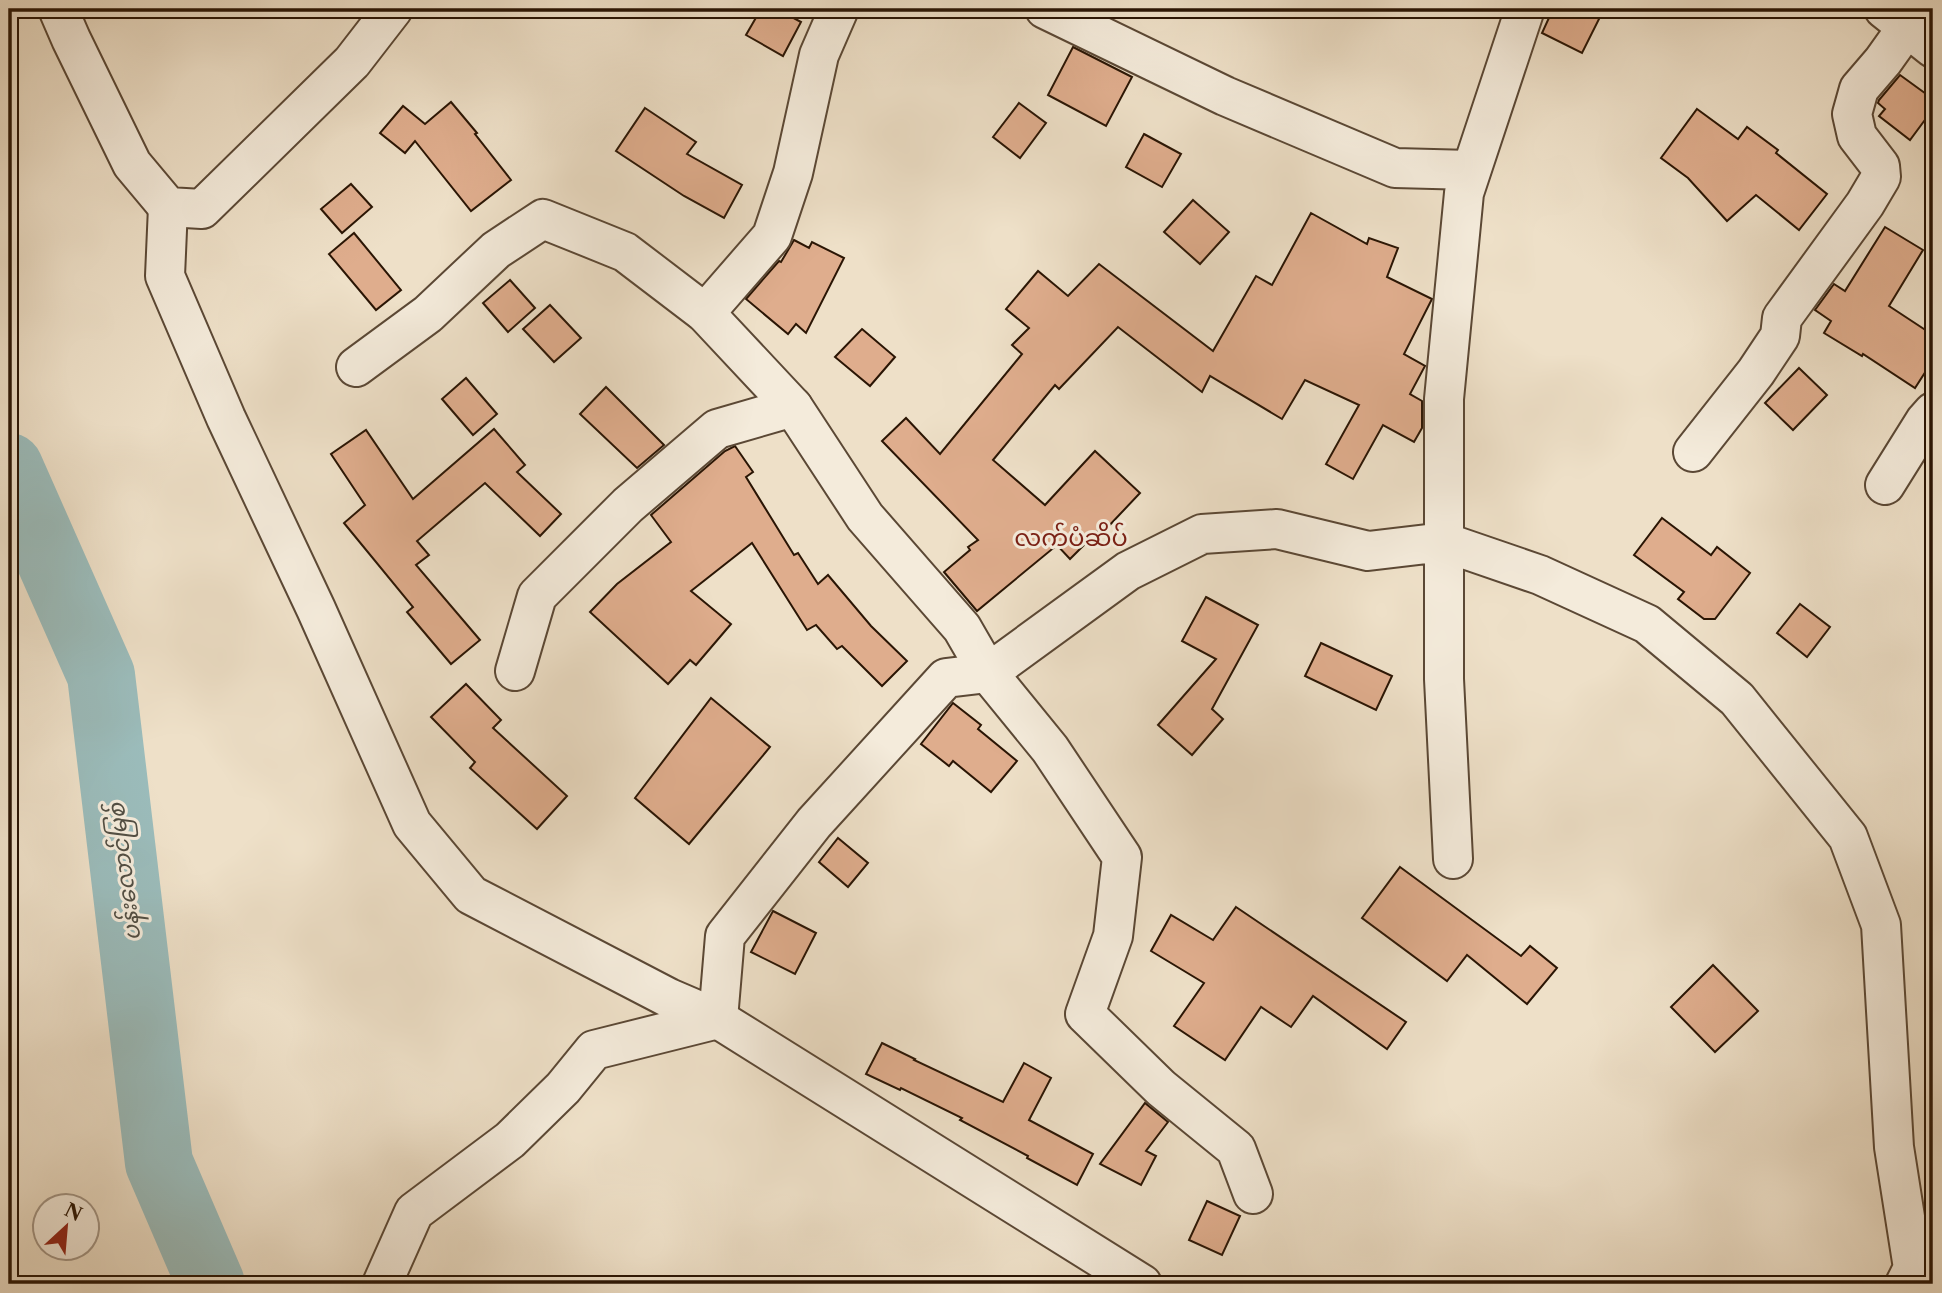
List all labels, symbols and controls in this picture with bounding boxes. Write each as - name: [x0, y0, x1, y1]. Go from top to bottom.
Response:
- district label: လက်ပံဆိပ်: [1014, 522, 1128, 552]
- water label: ပန်းလောင်မြစ်: [100, 799, 151, 943]
- north arrow: [32, 1192, 102, 1262]
- text: N: [61, 1198, 86, 1226]

